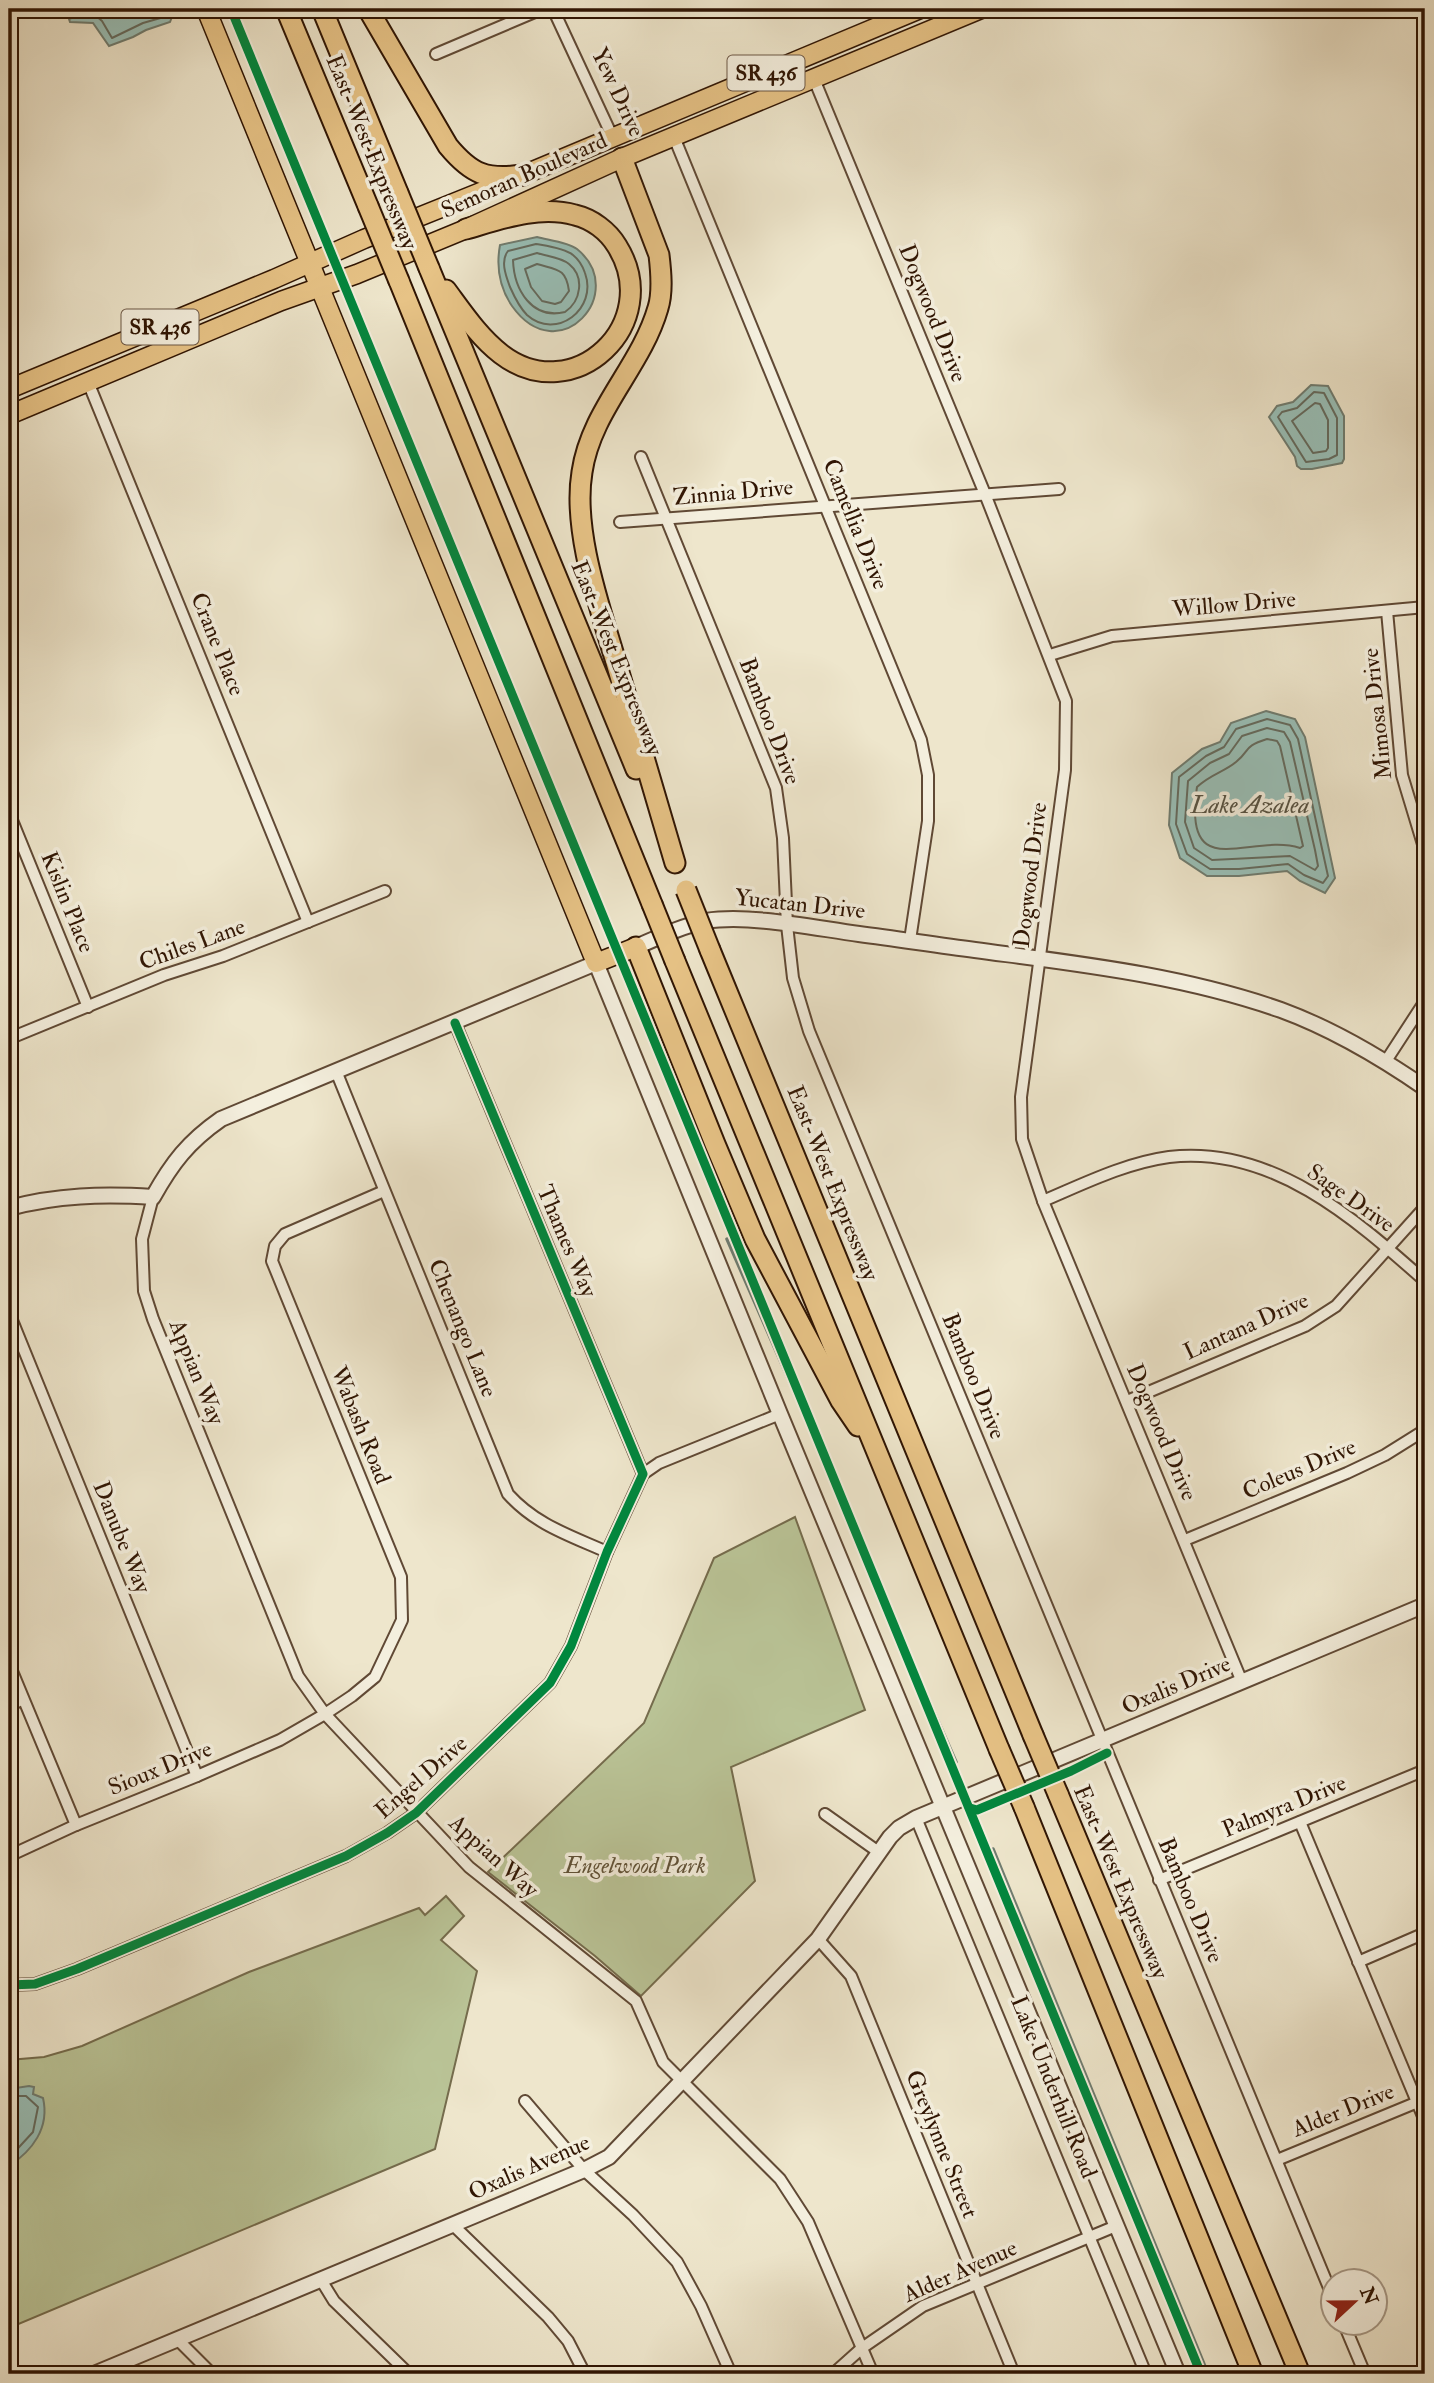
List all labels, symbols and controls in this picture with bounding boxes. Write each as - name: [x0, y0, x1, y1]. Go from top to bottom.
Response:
- street label: Yew Drive: [585, 43, 651, 141]
- street label: East-West Expressway: [319, 50, 425, 255]
- road number: SR 436: [728, 56, 804, 90]
- street label: Semoran Boulevard: [437, 125, 611, 225]
- street label: Dogwood Drive: [892, 240, 974, 387]
- road number: SR 436: [122, 310, 198, 344]
- street label: Camellia Drive: [817, 454, 896, 594]
- street label: Zinnia Drive: [672, 472, 795, 512]
- street label: East-West Expressway: [564, 556, 670, 761]
- street label: Willow Drive: [1170, 584, 1297, 624]
- street label: Crane Place: [184, 588, 252, 700]
- street label: Mimosa Drive: [1356, 646, 1398, 781]
- street label: Bamboo Drive: [733, 654, 808, 789]
- water label: Lake Azalea: [1190, 790, 1309, 821]
- street label: Dogwood Drive: [1007, 800, 1053, 949]
- street label: Kislin Place: [35, 847, 102, 957]
- street label: Yucatan Drive: [733, 883, 867, 925]
- street label: Chiles Lane: [135, 911, 249, 977]
- street label: East-West Expressway: [780, 1081, 886, 1286]
- street label: Sage Drive: [1301, 1157, 1401, 1239]
- street label: Thames Way: [530, 1180, 604, 1302]
- street label: Chenango Lane: [422, 1255, 504, 1402]
- street label: Lantana Drive: [1179, 1285, 1313, 1366]
- street label: Bamboo Drive: [936, 1309, 1013, 1444]
- street label: Appian Way: [162, 1314, 232, 1430]
- street label: Dogwood Drive: [1120, 1359, 1204, 1505]
- street label: Wabash Road: [324, 1361, 398, 1488]
- street label: Coleus Drive: [1238, 1432, 1360, 1506]
- street label: Danube Way: [86, 1477, 158, 1598]
- street label: Oxalis Drive: [1117, 1649, 1235, 1721]
- street label: Engel Drive: [369, 1729, 473, 1825]
- street label: Sioux Drive: [104, 1734, 216, 1802]
- street label: Palmyra Drive: [1218, 1768, 1351, 1844]
- street label: East-West Expressway: [1066, 1781, 1175, 1985]
- street label: Appian Way: [442, 1807, 546, 1905]
- street label: Bamboo Drive: [1152, 1833, 1231, 1967]
- park label: Engelwood Park: [562, 1851, 706, 1880]
- street label: Lake Underhill Road: [1004, 1992, 1104, 2182]
- street label: Greylynne Street: [899, 2066, 985, 2222]
- street label: Alder Drive: [1287, 2076, 1399, 2144]
- street label: Oxalis Avenue: [464, 2127, 594, 2207]
- street label: Alder Avenue: [898, 2233, 1022, 2309]
- north arrow: [1318, 2268, 1388, 2338]
- text: N: [1354, 2283, 1384, 2309]

